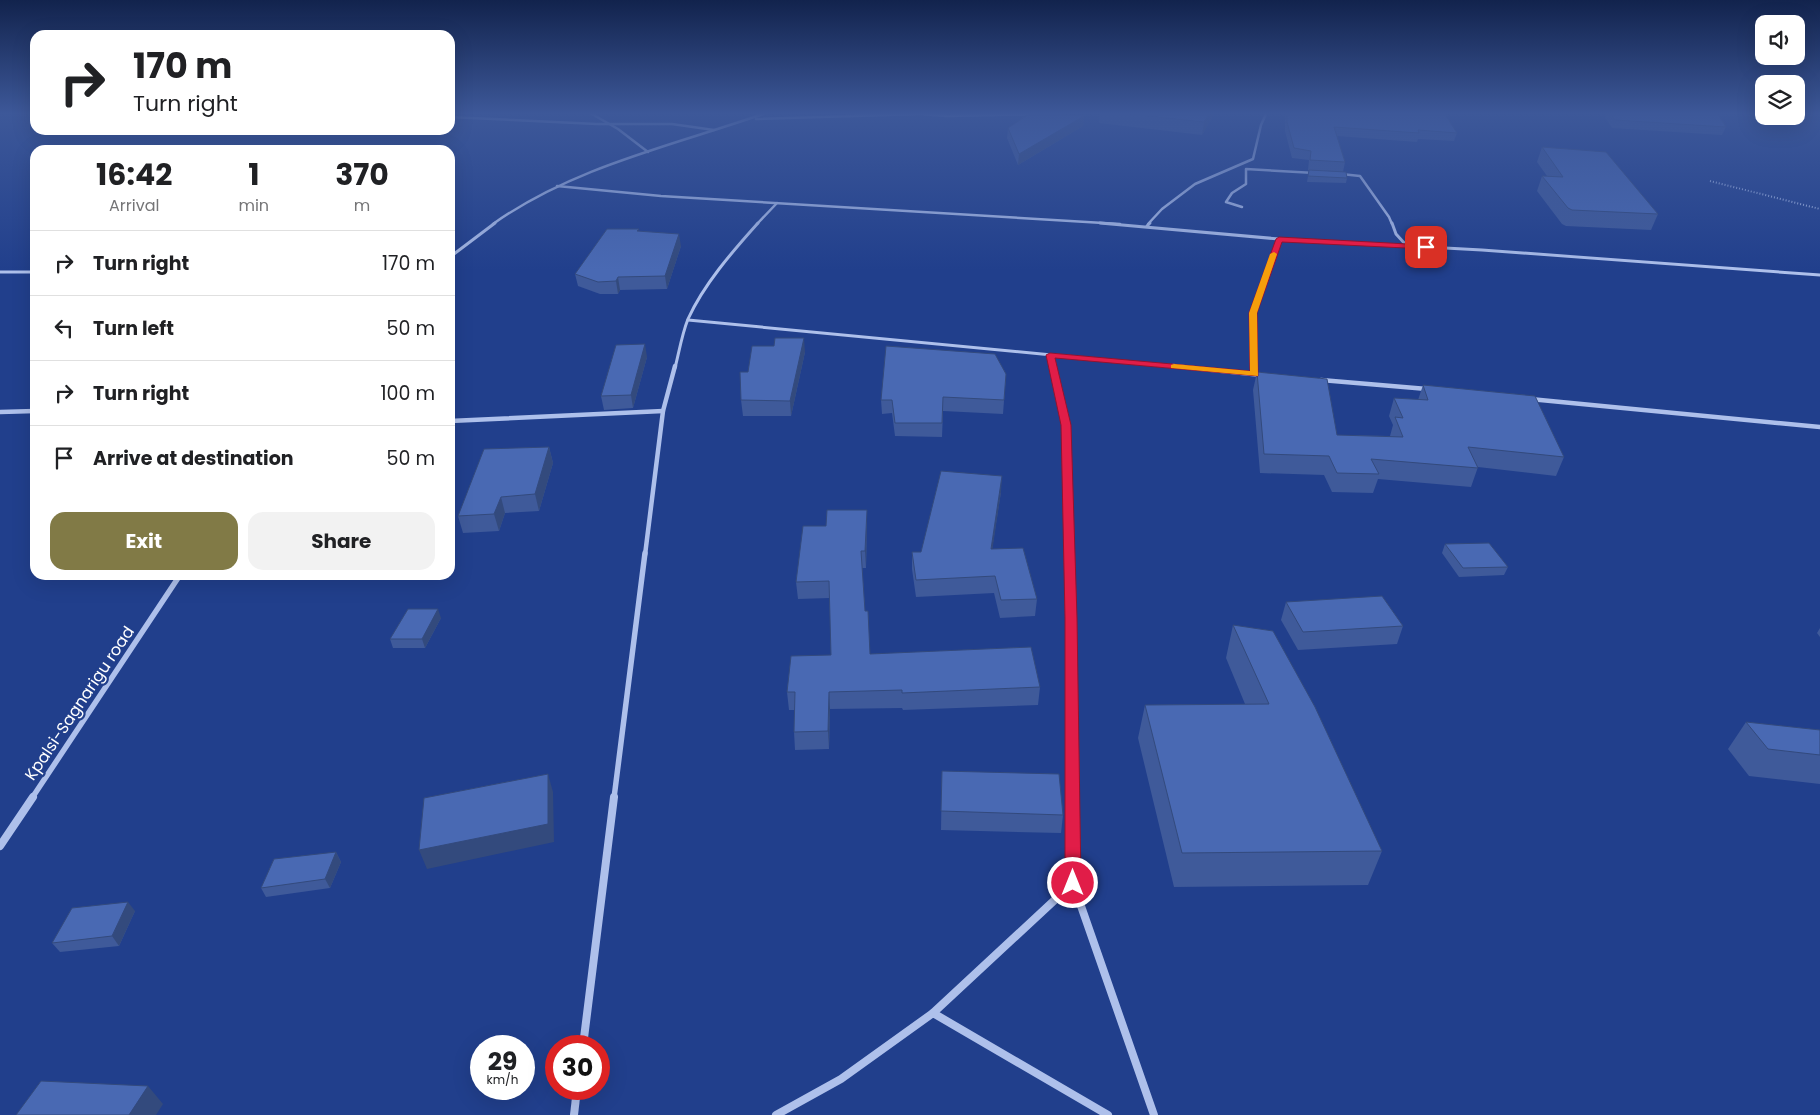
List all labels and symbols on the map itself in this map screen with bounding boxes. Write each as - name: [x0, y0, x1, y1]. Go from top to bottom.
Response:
- pin: [1405, 226, 1447, 268]
- street label: Kpalsi-Sagnarigu road: [19, 622, 140, 785]
- position arrow: [1046, 856, 1098, 908]
- speed limit sign: 30: [545, 1035, 610, 1100]

